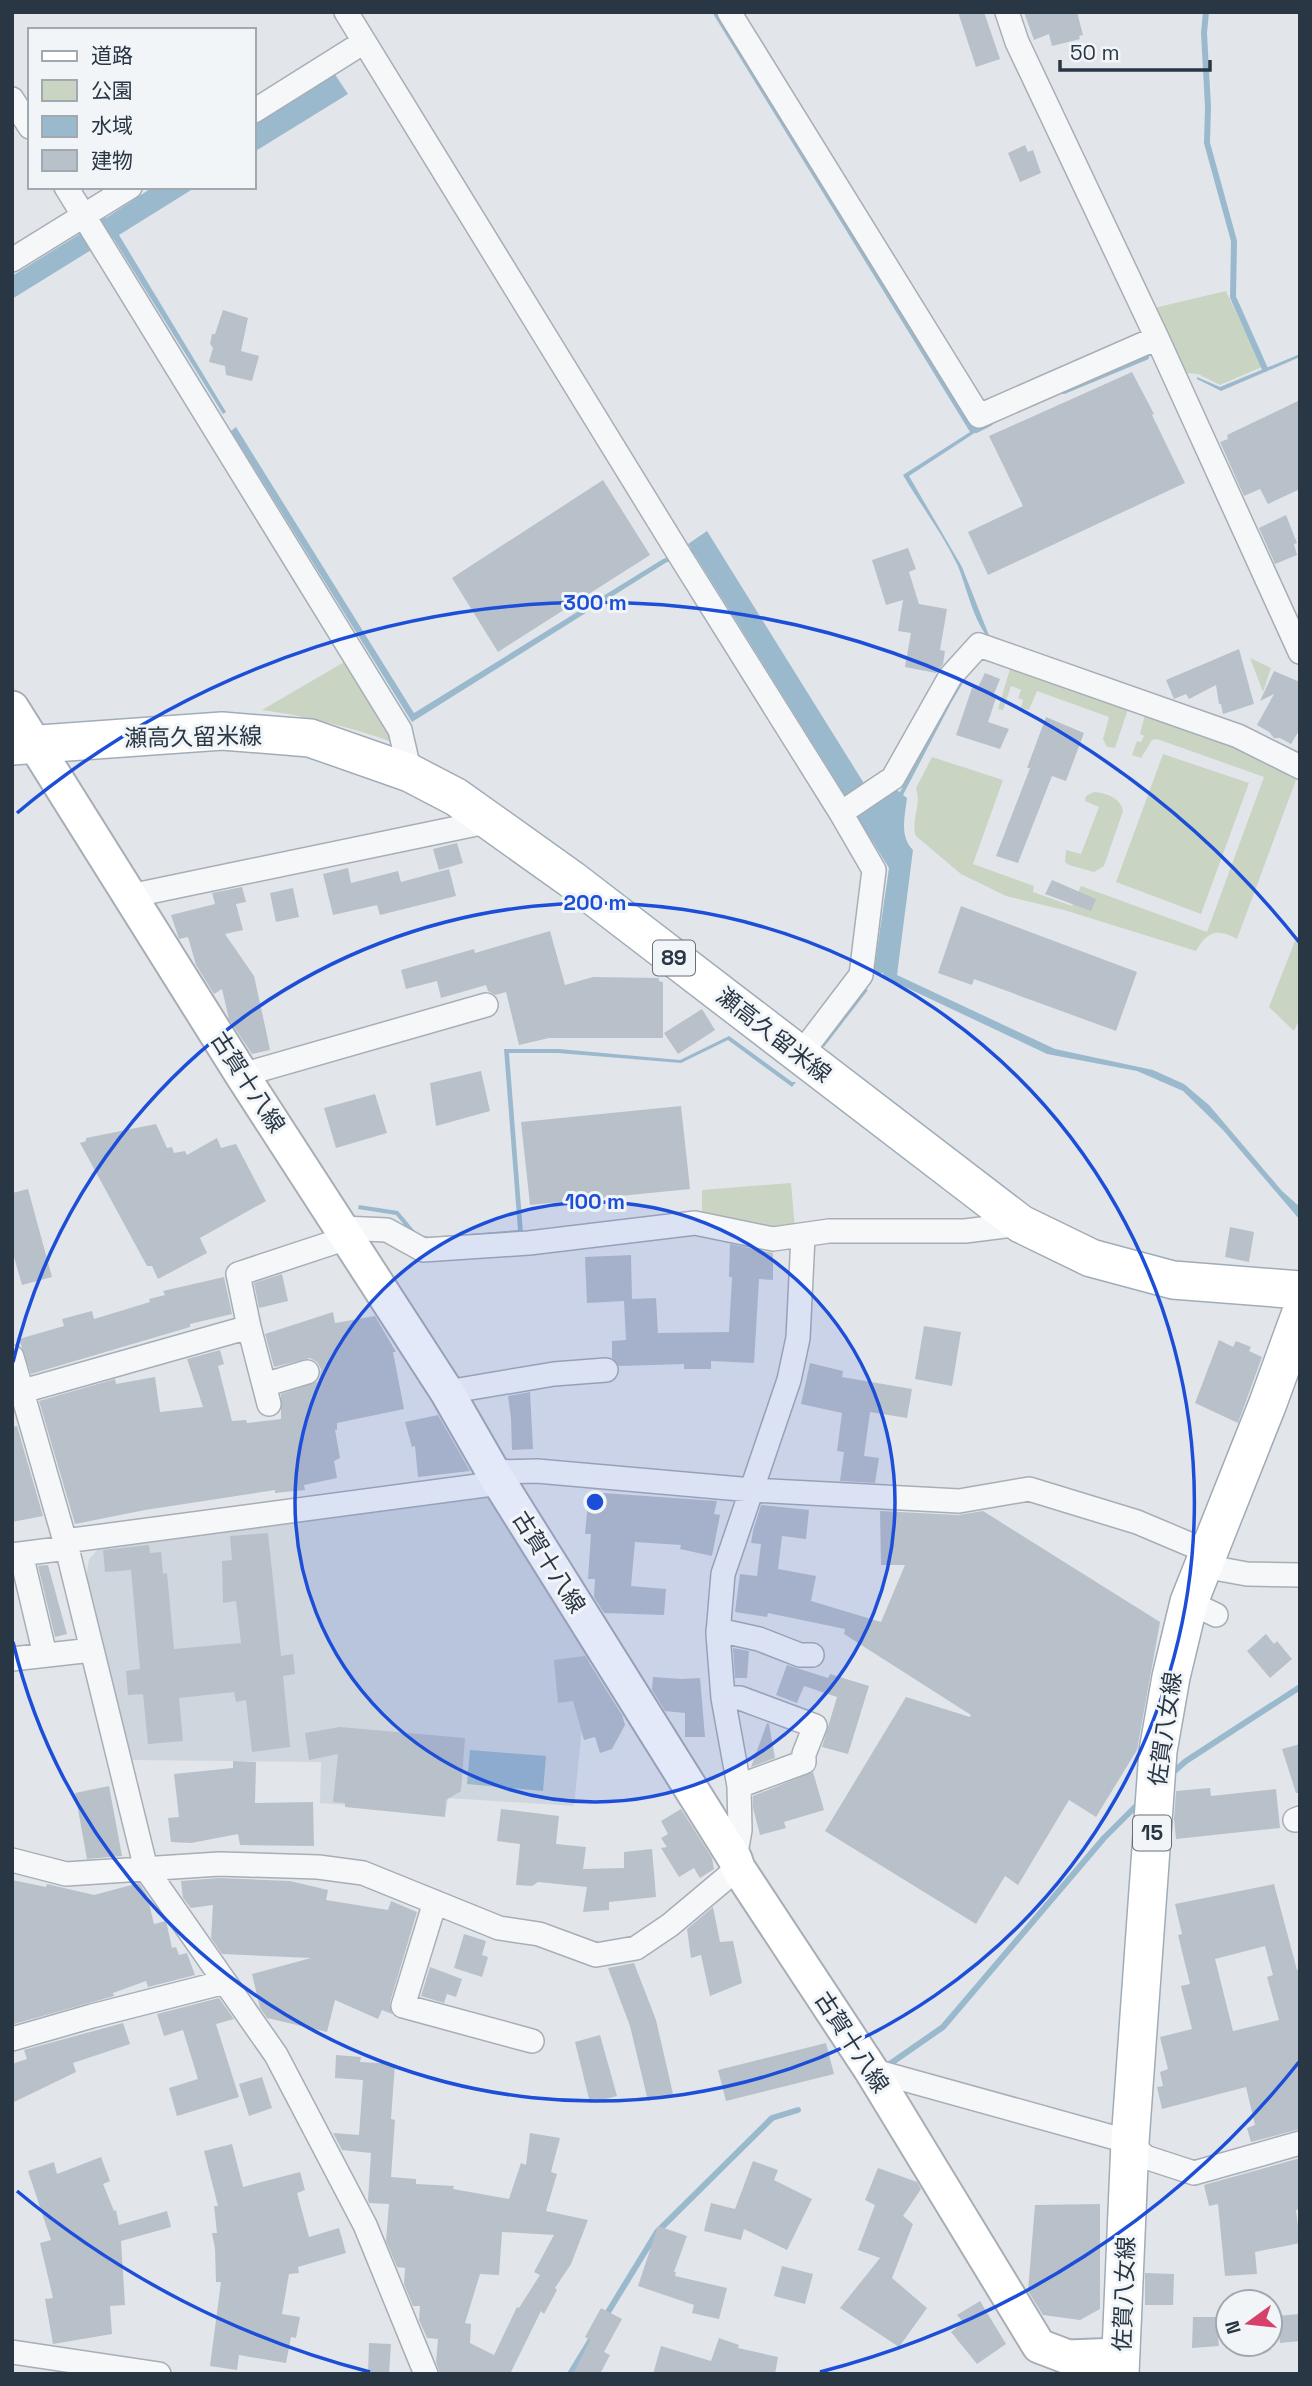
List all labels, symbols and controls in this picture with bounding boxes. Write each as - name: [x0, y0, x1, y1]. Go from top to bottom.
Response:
- legend: [28, 28, 256, 189]
- scale bar: [1060, 28, 1210, 72]
- text: 50 m: [1070, 39, 1120, 66]
- text: 道路: [91, 42, 133, 69]
- text: 公園: [91, 77, 133, 104]
- text: 水域: [91, 112, 133, 139]
- text: 建物: [91, 147, 133, 174]
- text: 300 m: [563, 589, 627, 616]
- street label: 瀬高久留米線: [124, 721, 262, 753]
- text: 200 m: [564, 889, 626, 916]
- road number: 89: [653, 940, 695, 976]
- street label: 瀬高久留米線: [710, 981, 838, 1089]
- street label: 古賀十八線: [204, 1026, 292, 1138]
- text: 100 m: [565, 1188, 625, 1215]
- centre of rings: [583, 1490, 607, 1514]
- street label: 古賀十八線: [506, 1505, 592, 1619]
- street label: 佐賀八女線: [1142, 1670, 1188, 1788]
- road number: 15: [1133, 1815, 1171, 1850]
- street label: 古賀十八線: [808, 1986, 896, 2098]
- street label: 佐賀八女線: [1107, 2236, 1141, 2352]
- north arrow: [1214, 2288, 1284, 2358]
- text: N: [1219, 2318, 1247, 2337]

